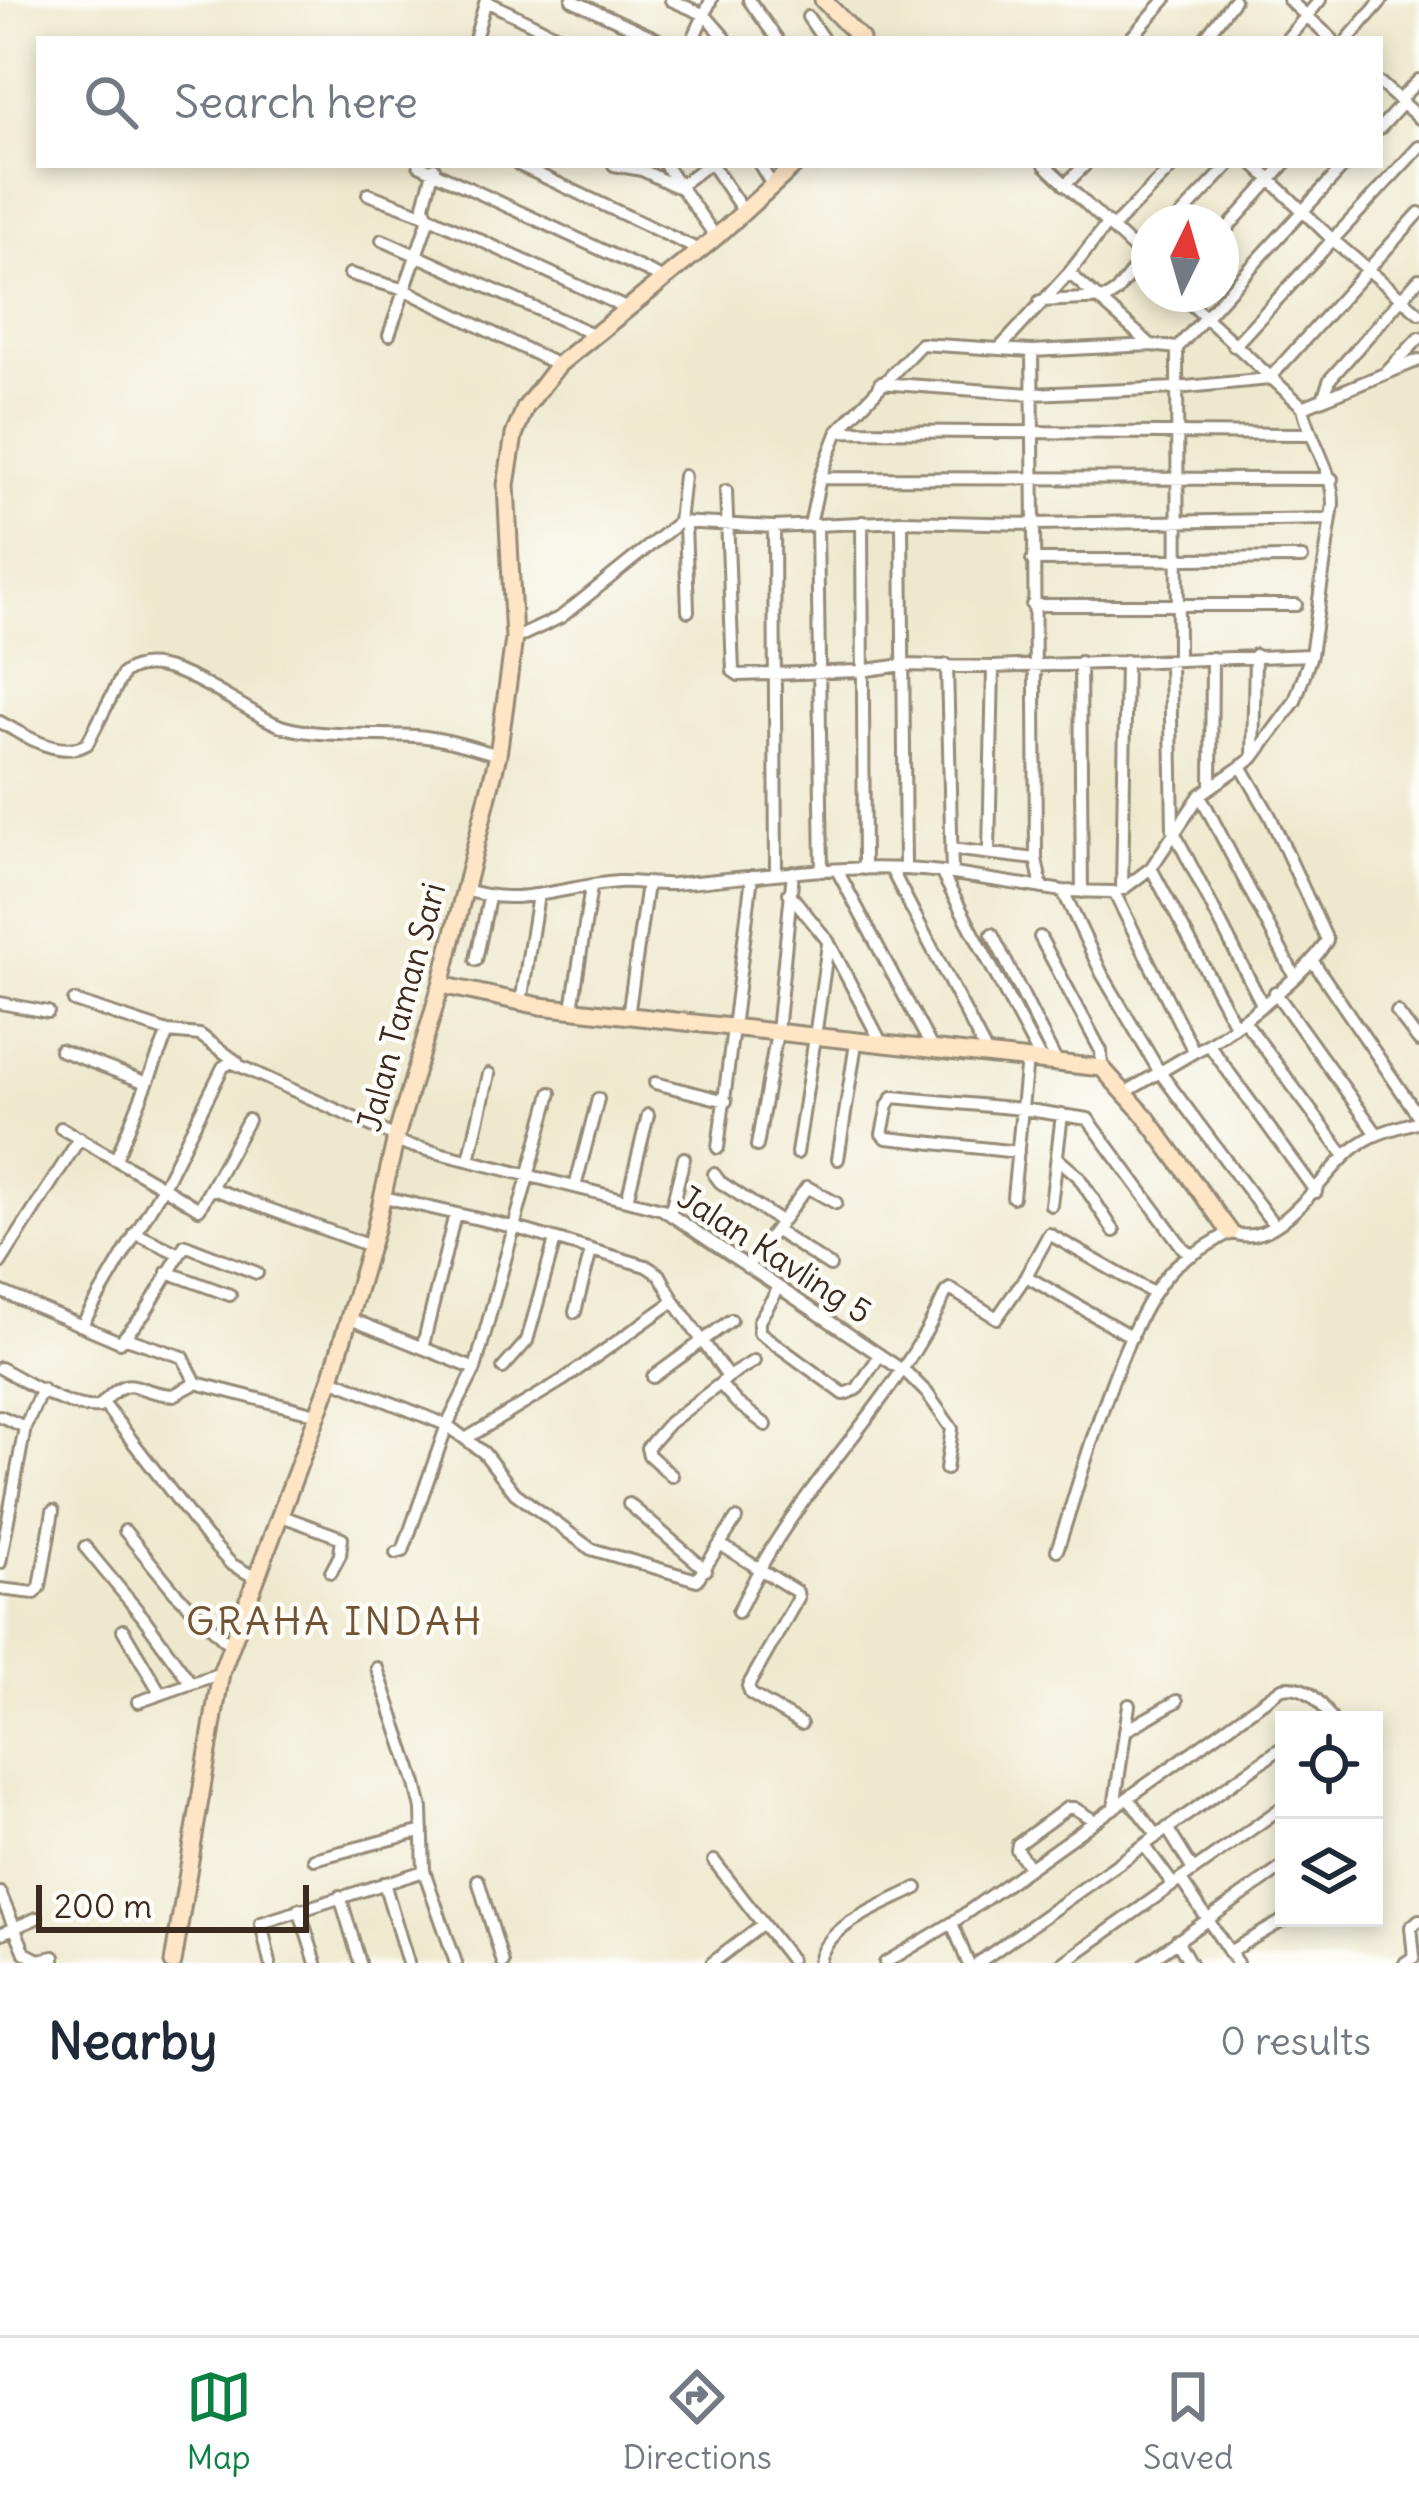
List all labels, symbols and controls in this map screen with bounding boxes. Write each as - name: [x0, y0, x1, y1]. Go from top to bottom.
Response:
- search box: [36, 36, 1383, 168]
- icon: search: [78, 69, 144, 135]
- text: Search here: [174, 74, 418, 130]
- north arrow: [1131, 204, 1239, 312]
- street label: Jalan Taman Sari: [348, 878, 454, 1136]
- street label: Jalan Kavling 5: [670, 1176, 880, 1332]
- district label: GRAHA INDAH: [186, 1597, 484, 1646]
- map controls: [1275, 1711, 1383, 1927]
- button: locate: [1275, 1711, 1383, 1819]
- button: layers: [1275, 1819, 1383, 1927]
- scale bar: [36, 1879, 309, 1932]
- text: 200 m: [54, 1885, 152, 1927]
- text: Nearby: [48, 2009, 217, 2073]
- text: 0 results: [1220, 2017, 1371, 2066]
- tab: Map: [186, 2364, 252, 2478]
- tab: Directions: [623, 2364, 772, 2478]
- tab: Saved: [1143, 2364, 1233, 2478]

